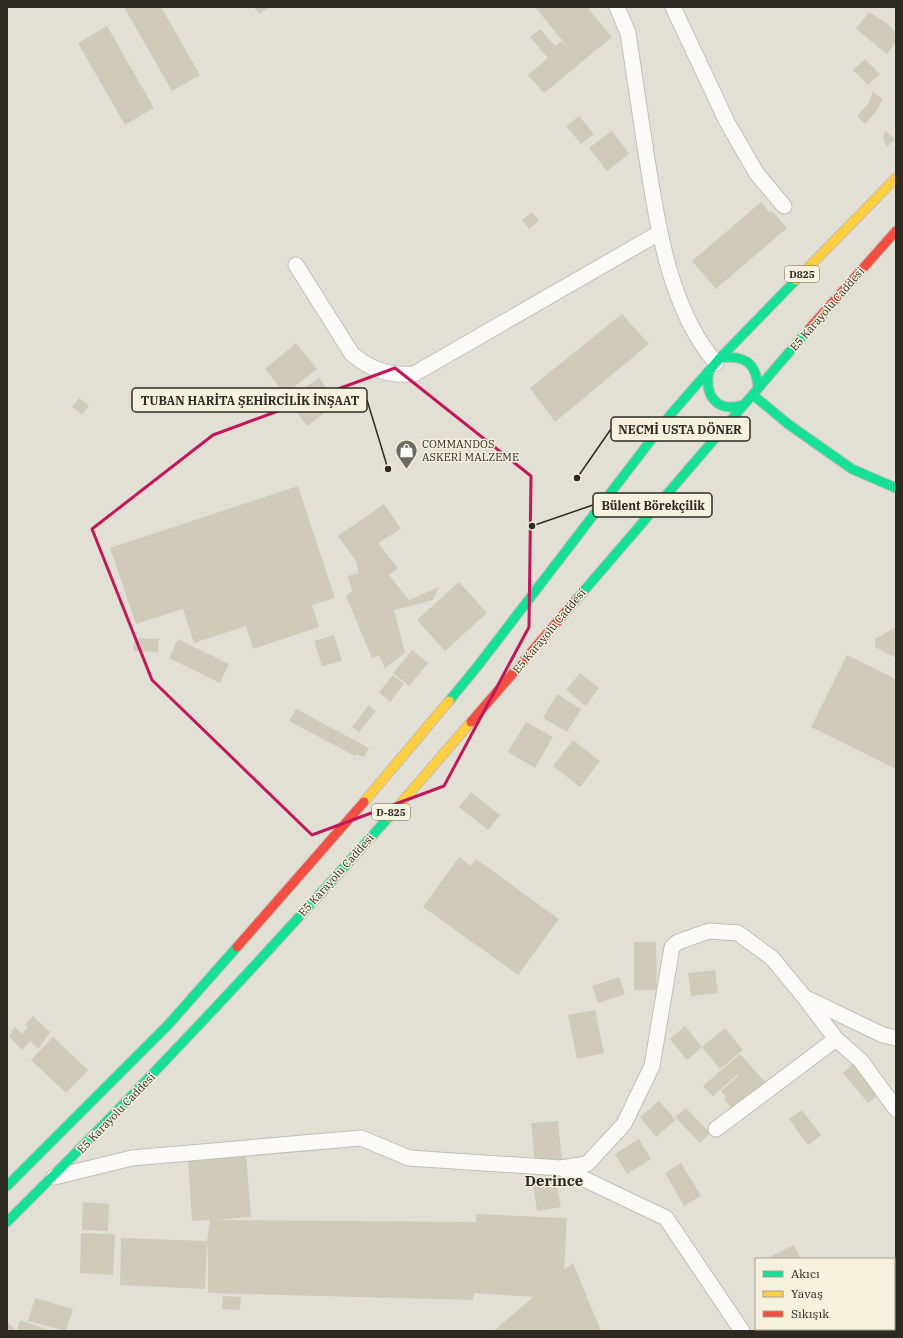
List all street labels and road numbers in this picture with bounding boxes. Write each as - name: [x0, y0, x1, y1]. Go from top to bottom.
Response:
- street label: E5 Karayolu Caddesi: [787, 264, 868, 354]
- road number: D825: [785, 266, 819, 282]
- street label: E5 Karayolu Caddesi: [509, 585, 589, 676]
- road number: D-825: [372, 804, 410, 820]
- street label: E5 Karayolu Caddesi: [295, 830, 377, 919]
- street label: E5 Karayolu Caddesi: [74, 1069, 158, 1156]

